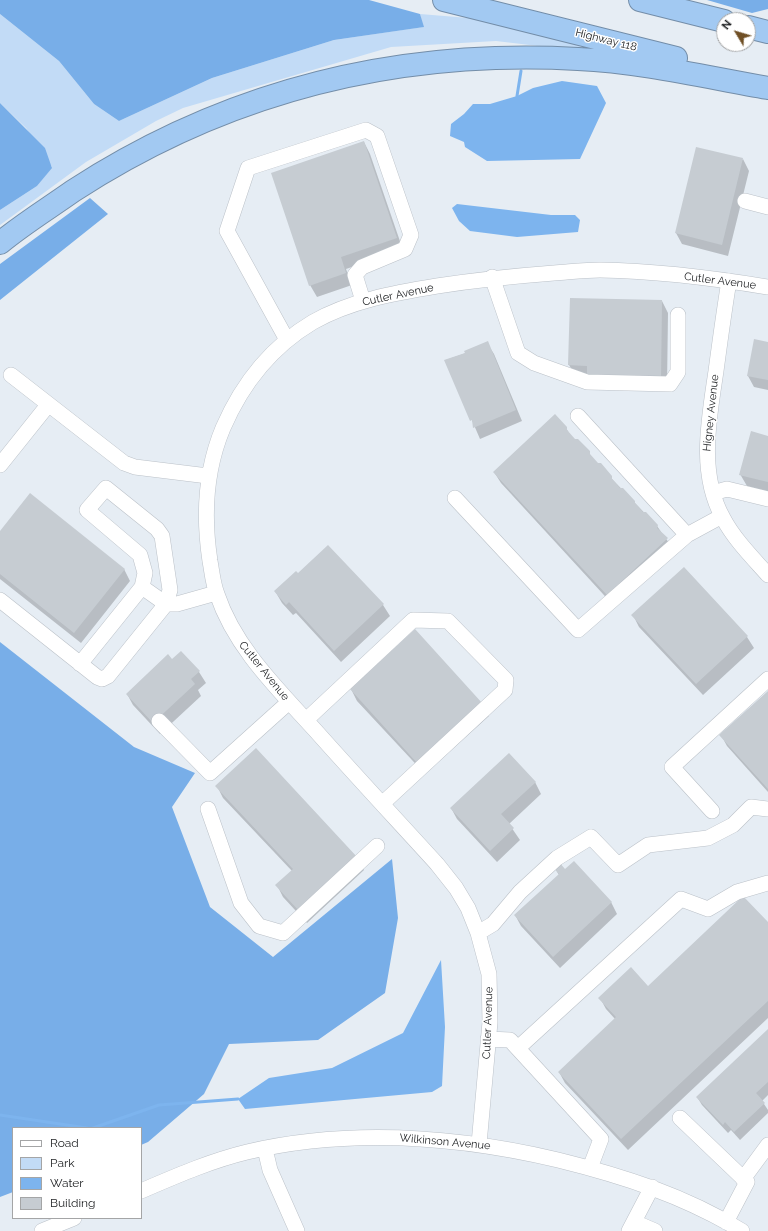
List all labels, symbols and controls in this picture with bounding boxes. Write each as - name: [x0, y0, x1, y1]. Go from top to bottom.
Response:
- north arrow: [716, 12, 756, 52]
- text: N: [719, 18, 735, 32]
- street label: Highway 118: [574, 26, 638, 54]
- street label: Cutler Avenue: [683, 270, 757, 292]
- street label: Cutler Avenue: [361, 281, 435, 309]
- street label: Higney Avenue: [700, 374, 722, 452]
- street label: Cutler Avenue: [236, 639, 292, 703]
- street label: Cutler Avenue: [480, 987, 496, 1059]
- legend: [12, 1127, 142, 1219]
- street label: Wilkinson Avenue: [399, 1131, 491, 1153]
- text: Road: [50, 1136, 79, 1150]
- text: Park: [50, 1156, 75, 1170]
- text: Water: [50, 1176, 84, 1190]
- text: Building: [50, 1196, 96, 1210]

